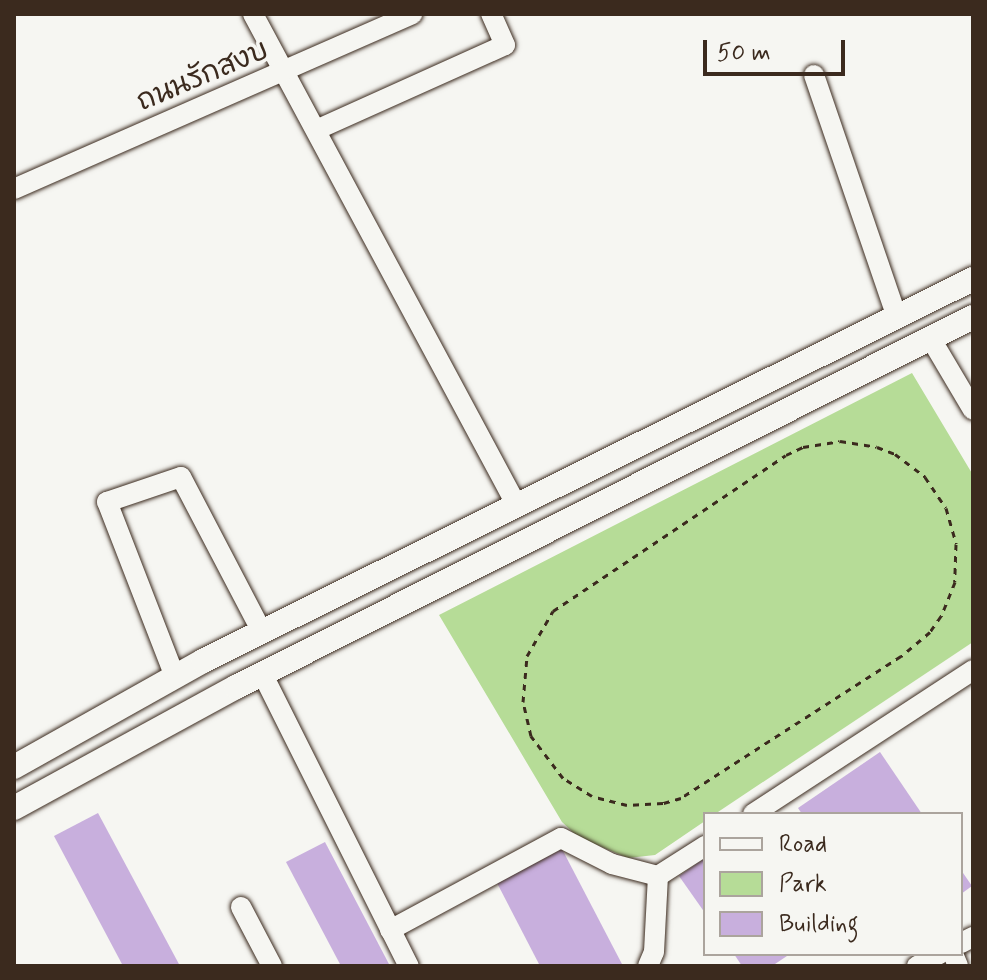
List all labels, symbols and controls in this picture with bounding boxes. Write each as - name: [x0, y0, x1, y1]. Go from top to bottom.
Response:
- scale bar: [707, 24, 849, 74]
- street label: ถนนรักสงบ: [132, 34, 274, 120]
- text: 50 m: [717, 38, 771, 69]
- legend: [703, 812, 963, 956]
- text: Road: [779, 829, 827, 860]
- text: Park: [779, 869, 827, 900]
- text: Building: [779, 909, 859, 940]

